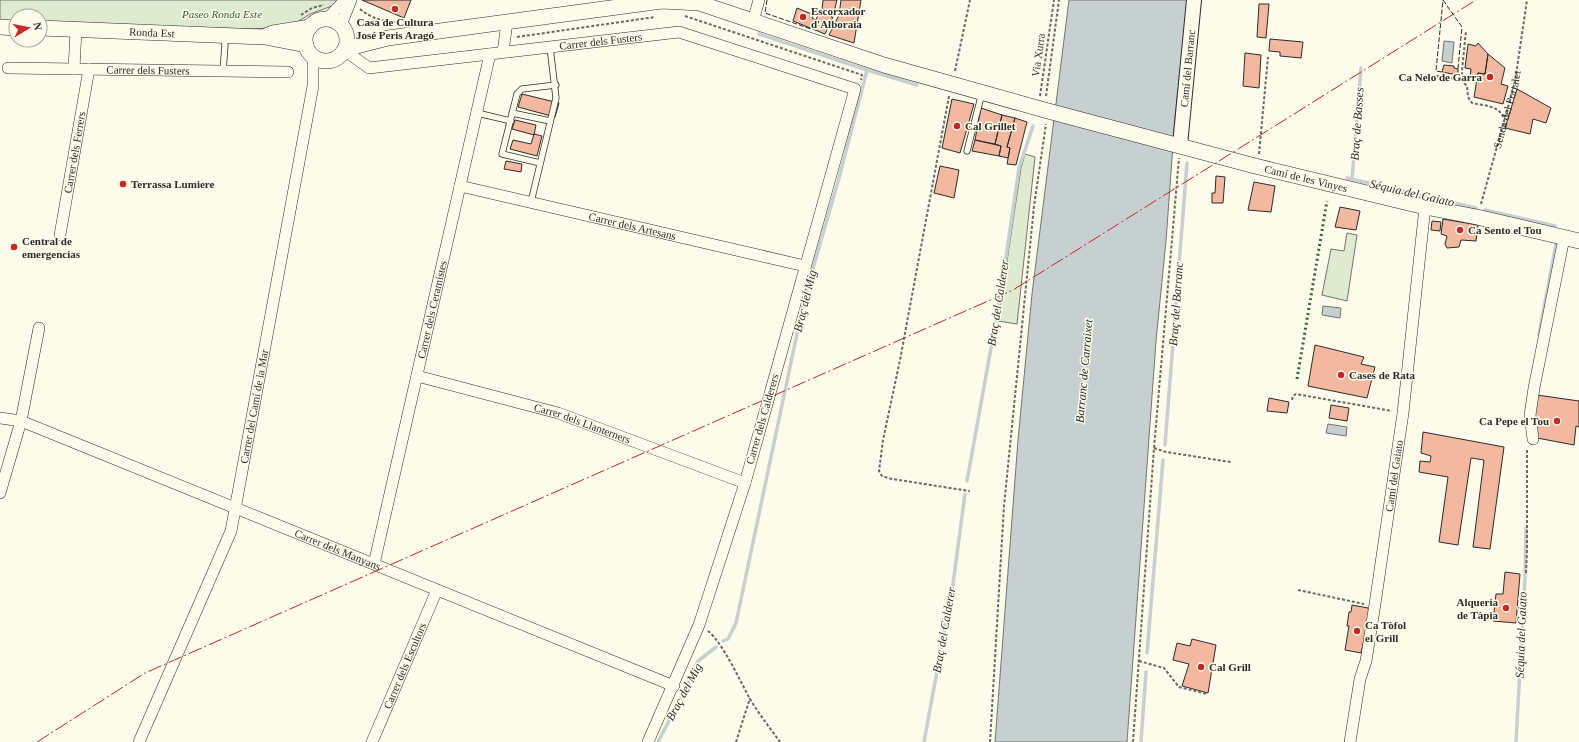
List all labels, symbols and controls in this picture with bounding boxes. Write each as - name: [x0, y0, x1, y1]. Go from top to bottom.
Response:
- marker: Casa de Cultura José Peris Aragó: [390, 4, 400, 14]
- place label: Escorxador d'Alboraia: [811, 5, 866, 30]
- north arrow: [8, 8, 48, 48]
- park label: Paseo Ronda Este: [181, 8, 262, 20]
- marker: Escorxador d'Alboraia: [798, 12, 808, 22]
- place label: Casa de Cultura José Peris Aragó: [356, 16, 435, 41]
- text: N: [31, 21, 44, 31]
- street label: Ronda Est: [129, 26, 175, 39]
- street label: Camí del Barranc: [1178, 29, 1197, 108]
- street label: Carrer dels Fusters: [559, 30, 643, 52]
- street label: Via Xurra: [1029, 32, 1047, 77]
- street label: Carrer dels Fusters: [106, 63, 190, 77]
- street label: Senda del Portalet: [1491, 70, 1523, 150]
- place label: Ca Nelo de Garra: [1399, 71, 1482, 83]
- marker: Ca Nelo de Garra: [1485, 72, 1495, 82]
- water label: Braç de Basses: [1347, 87, 1367, 161]
- street label: Carrer dels Ferrers: [61, 111, 87, 194]
- place label: Cal Grillet: [965, 120, 1016, 132]
- marker: Cal Grillet: [952, 121, 962, 131]
- street label: Camí de les Vinyes: [1263, 162, 1349, 194]
- water label: Séquia del Gaiato: [1368, 176, 1456, 210]
- place label: Terrassa Lumiere: [131, 178, 215, 190]
- marker: Terrassa Lumiere: [118, 179, 128, 189]
- street label: Carrer dels Artesans: [588, 210, 677, 242]
- place label: Ca Sento el Tou: [1468, 224, 1542, 236]
- marker: Ca Sento el Tou: [1455, 225, 1465, 235]
- place label: Central de emergencias: [22, 235, 81, 260]
- marker: Central de emergencias: [9, 242, 19, 252]
- street label: Carrer dels Ceramistes: [415, 259, 449, 360]
- water label: Braç del Calderer: [984, 259, 1012, 347]
- water label: Braç del Barranc: [1166, 261, 1186, 346]
- water label: Braç del Mig: [791, 269, 819, 333]
- water label: Barranc de Carraixet: [1072, 318, 1096, 423]
- street label: Carrer del Camí de la Mar: [238, 348, 270, 464]
- place label: Cases de Rata: [1349, 369, 1415, 381]
- marker: Cases de Rata: [1336, 370, 1346, 380]
- street label: Carrer dels Calderers: [743, 372, 781, 466]
- street label: Carrer dels Llanterners: [533, 401, 632, 446]
- place label: Ca Pepe el Tou: [1479, 415, 1549, 427]
- marker: Ca Pepe el Tou: [1552, 416, 1562, 426]
- street label: Camí del Gaiato: [1383, 439, 1405, 512]
- street label: Carrer dels Manyans: [293, 527, 382, 572]
- water label: Braç del Calderer: [930, 586, 958, 674]
- water label: Séquia del Gaiato: [1512, 591, 1530, 679]
- place label: Alqueria de Tàpia: [1456, 596, 1498, 621]
- marker: Alqueria de Tàpia: [1501, 603, 1511, 613]
- place label: Ca Tòfol el Grill: [1365, 619, 1406, 644]
- street label: Carrer dels Escultors: [381, 621, 428, 711]
- marker: Ca Tòfol el Grill: [1352, 626, 1362, 636]
- water label: Braç del Mig: [663, 661, 705, 723]
- place label: Cal Grill: [1209, 661, 1251, 673]
- marker: Cal Grill: [1196, 662, 1206, 672]

